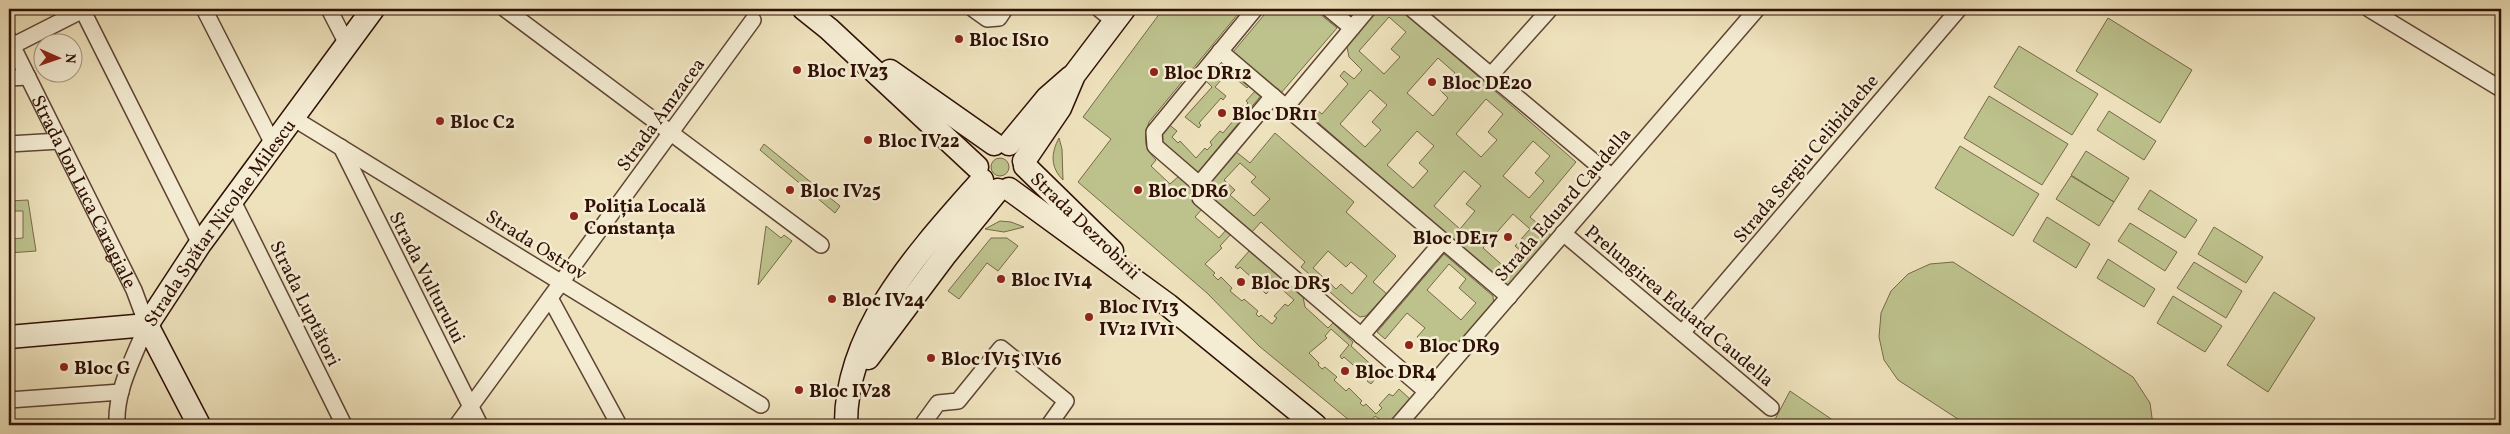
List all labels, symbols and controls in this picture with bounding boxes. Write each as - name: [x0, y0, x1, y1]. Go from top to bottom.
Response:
- place label: Bloc IS10: [969, 28, 1049, 54]
- north arrow: [32, 32, 82, 82]
- marker: Bloc IS10: [953, 33, 965, 45]
- text: N: [60, 53, 79, 64]
- street label: Strada Amzacea: [612, 53, 712, 177]
- place label: Bloc IV23: [807, 59, 888, 85]
- place label: Bloc DR12: [1164, 61, 1252, 87]
- marker: Bloc IV23: [791, 64, 803, 76]
- marker: Bloc DR12: [1148, 66, 1160, 78]
- street label: Strada Sergiu Celibidache: [1728, 69, 1885, 249]
- place label: Bloc DE20: [1442, 71, 1532, 97]
- marker: Bloc DE20: [1426, 76, 1438, 88]
- street label: Strada Ion Luca Caragiale: [24, 91, 142, 293]
- place label: Bloc DR11: [1232, 102, 1317, 128]
- marker: Bloc DR11: [1216, 107, 1228, 119]
- place label: Bloc C2: [450, 110, 515, 136]
- street label: Strada Spătar Nicolae Milescu: [138, 114, 303, 332]
- marker: Bloc C2: [434, 115, 446, 127]
- street label: Strada Eduard Caudella: [1489, 123, 1638, 288]
- place label: Bloc IV22: [878, 129, 960, 155]
- marker: Bloc IV22: [862, 134, 874, 146]
- street label: Strada Dezrobirii: [1024, 167, 1146, 286]
- place label: Bloc IV25: [800, 179, 881, 205]
- place label: Bloc DR6: [1148, 179, 1228, 205]
- marker: Bloc IV25: [784, 184, 796, 196]
- marker: Bloc DR6: [1132, 184, 1144, 196]
- place label: Poliția Locală Constanța: [584, 194, 706, 242]
- street label: Strada Ostrov: [480, 204, 592, 287]
- street label: Strada Vulturului: [382, 208, 471, 348]
- marker: Poliția Locală Constanța: [568, 210, 580, 222]
- street label: Prelungirea Eduard Caudella: [1579, 220, 1779, 393]
- place label: Bloc DE17: [1413, 226, 1498, 252]
- marker: Bloc DE17: [1502, 231, 1514, 243]
- street label: Strada Luptători: [263, 237, 346, 371]
- place label: Bloc IV14: [1011, 268, 1093, 294]
- place label: Bloc DR5: [1251, 271, 1330, 297]
- marker: Bloc IV14: [995, 273, 1007, 285]
- marker: Bloc DR5: [1235, 276, 1247, 288]
- place label: Bloc IV24: [842, 288, 925, 314]
- marker: Bloc IV24: [826, 293, 838, 305]
- place label: Bloc IV13 IV12 IV11: [1099, 295, 1179, 343]
- marker: Bloc IV13 IV12 IV11: [1083, 311, 1095, 323]
- place label: Bloc DR9: [1419, 334, 1500, 360]
- marker: Bloc DR9: [1403, 339, 1415, 351]
- place label: Bloc IV15 IV16: [941, 347, 1062, 373]
- marker: Bloc IV15 IV16: [925, 352, 937, 364]
- place label: Bloc G: [74, 356, 130, 382]
- place label: Bloc DR4: [1355, 360, 1437, 386]
- marker: Bloc G: [58, 361, 70, 373]
- marker: Bloc DR4: [1339, 365, 1351, 377]
- place label: Bloc IV28: [809, 379, 891, 405]
- marker: Bloc IV28: [793, 384, 805, 396]

